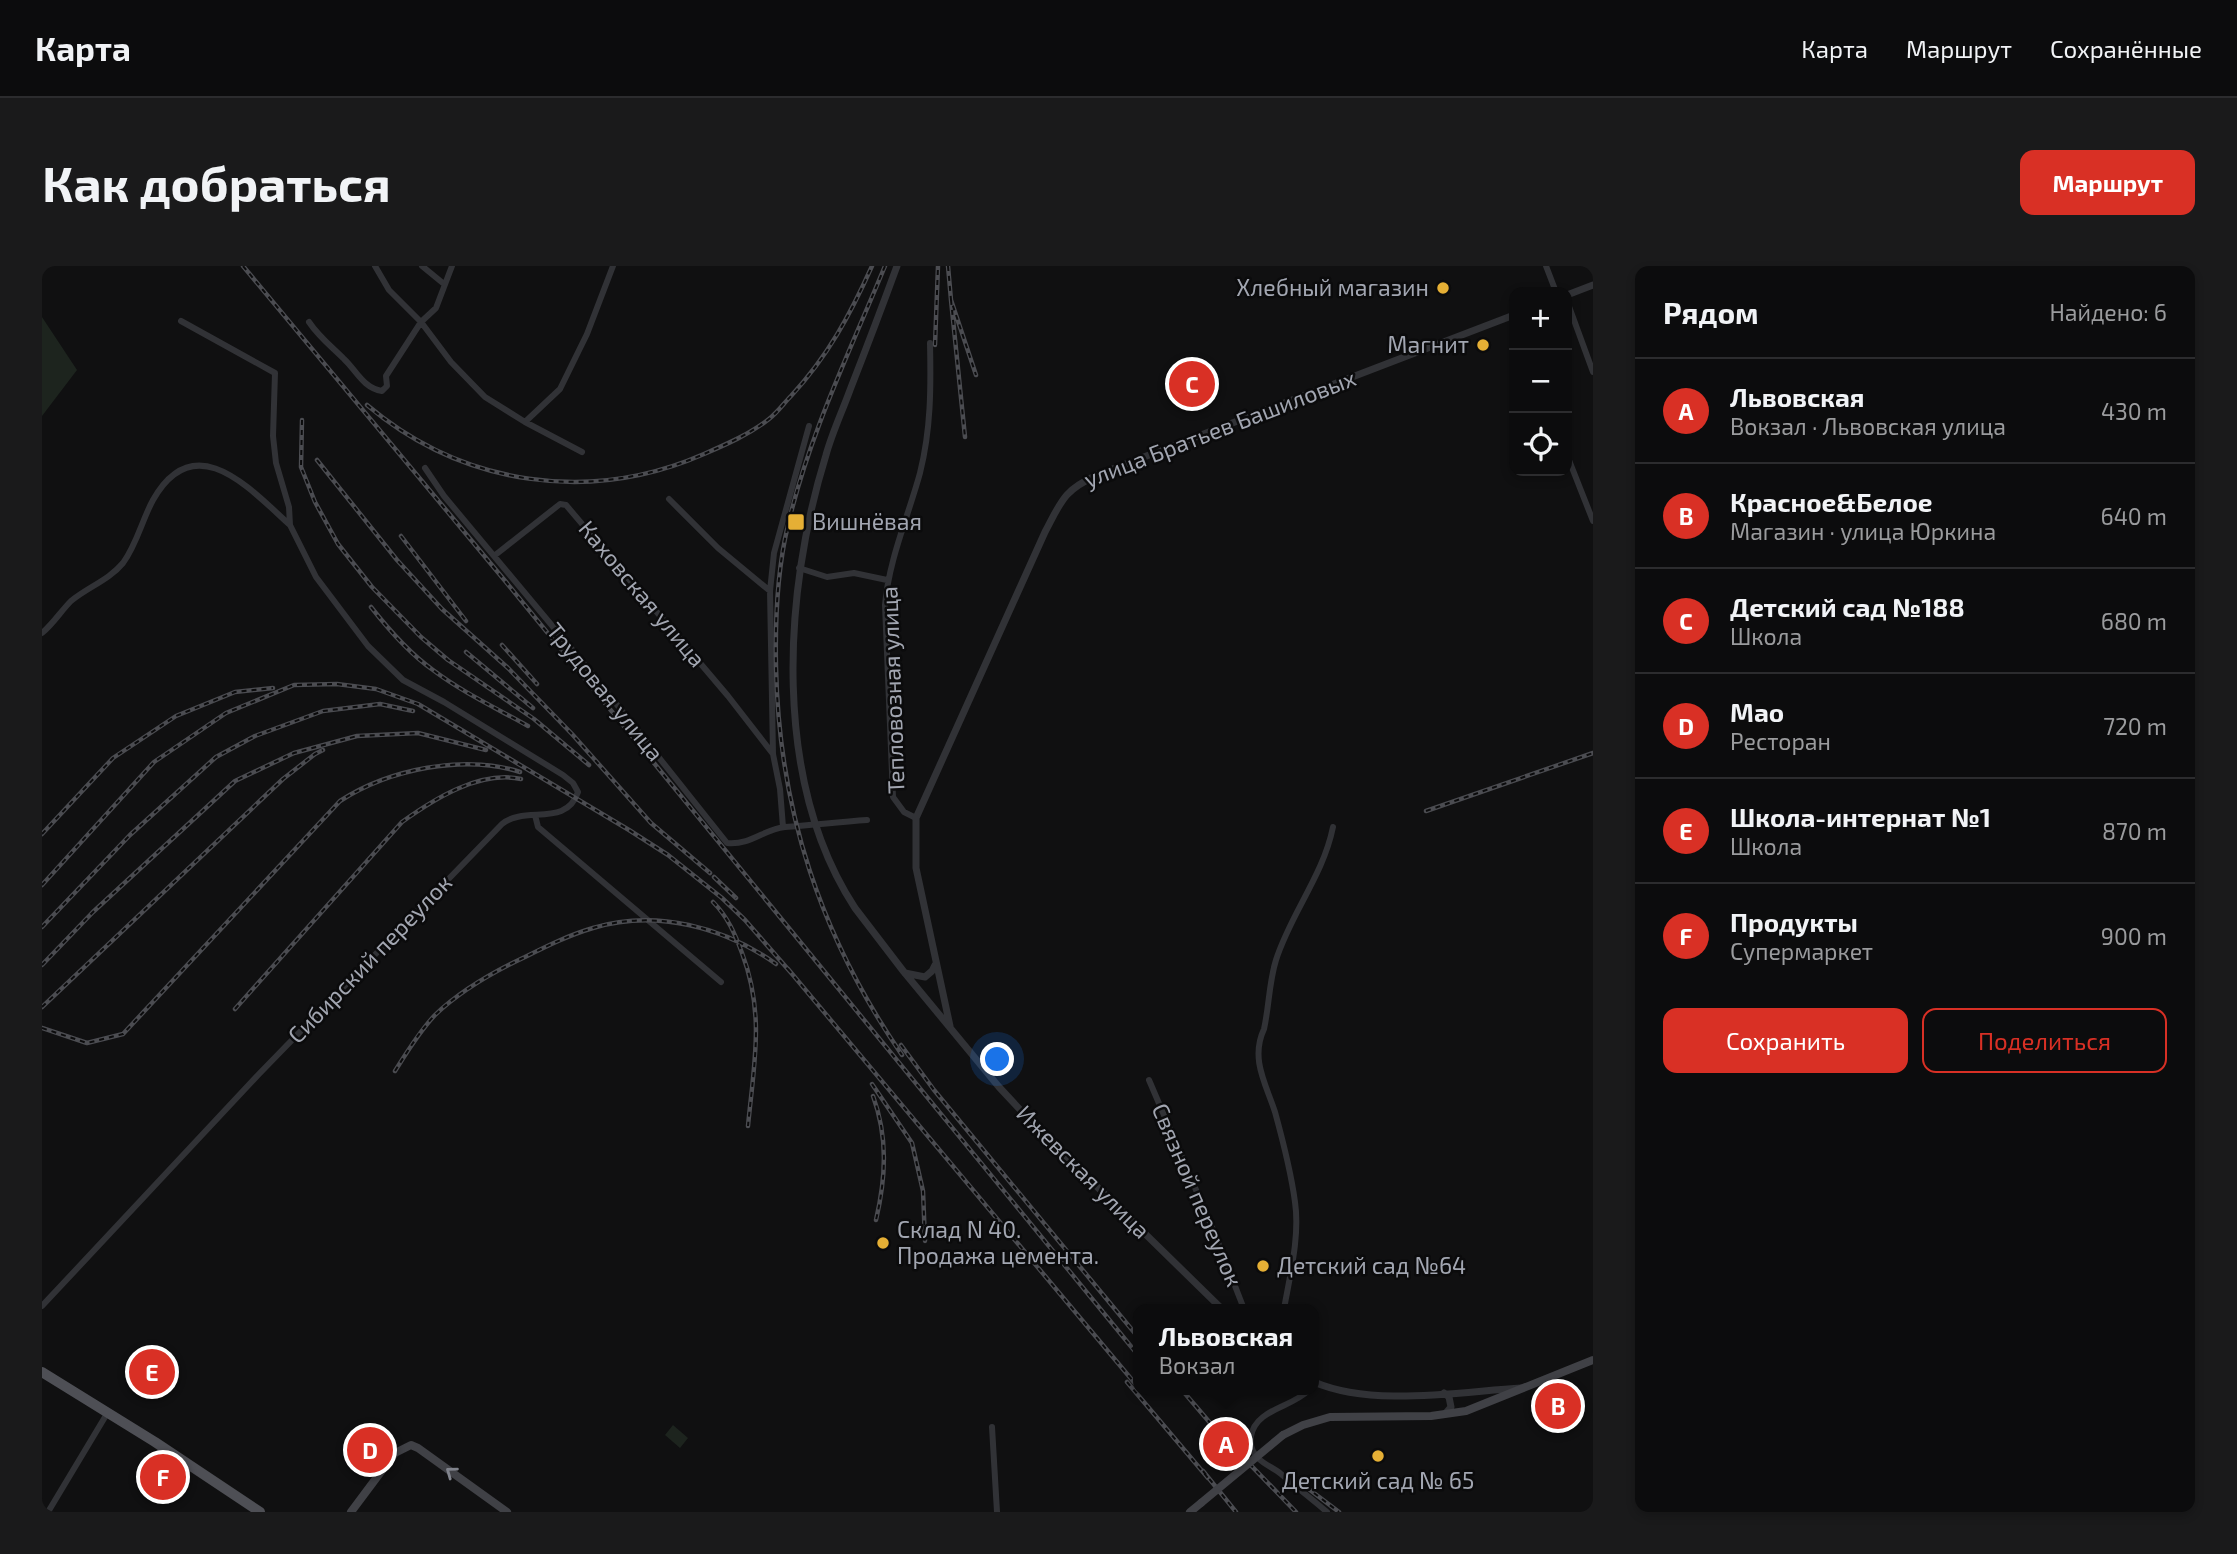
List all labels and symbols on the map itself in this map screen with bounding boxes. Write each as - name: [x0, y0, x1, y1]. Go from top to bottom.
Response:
- place label: Хлебный магазин: [1236, 273, 1429, 301]
- marker: Хлебный магазин: [1435, 280, 1451, 296]
- place label: Магнит: [1387, 330, 1469, 358]
- marker: Магнит: [1475, 337, 1491, 353]
- pin: C: [1169, 358, 1215, 410]
- street label: улица Братьев Башиловых: [1080, 363, 1360, 494]
- place label: Вишнёвая: [812, 507, 922, 535]
- marker: Вишнёвая: [786, 512, 806, 532]
- street label: Каховская улица: [573, 514, 712, 673]
- street label: Тепловозная улица: [874, 586, 911, 794]
- street label: Трудовая улица: [541, 617, 670, 767]
- street label: Сибирский переулок: [281, 868, 458, 1049]
- your location: [980, 1042, 1014, 1076]
- street label: Ижевская улица: [1010, 1099, 1156, 1245]
- street label: Связной переулок: [1146, 1099, 1249, 1291]
- place label: Склад N 40. Продажа цемента.: [897, 1215, 1099, 1269]
- marker: Склад N 40. Продажа цемента.: [875, 1235, 891, 1251]
- place label: Детский сад №64: [1277, 1251, 1466, 1279]
- marker: Детский сад №64: [1255, 1258, 1271, 1274]
- pin: E: [129, 1346, 175, 1398]
- pin: B: [1535, 1380, 1581, 1432]
- pin: A: [1203, 1418, 1249, 1470]
- pin: D: [347, 1424, 393, 1476]
- marker: Детский сад № 65: [1370, 1448, 1386, 1464]
- pin: F: [140, 1451, 186, 1503]
- place label: Детский сад № 65: [1282, 1466, 1474, 1494]
- one-way arrow: [447, 1468, 459, 1480]

